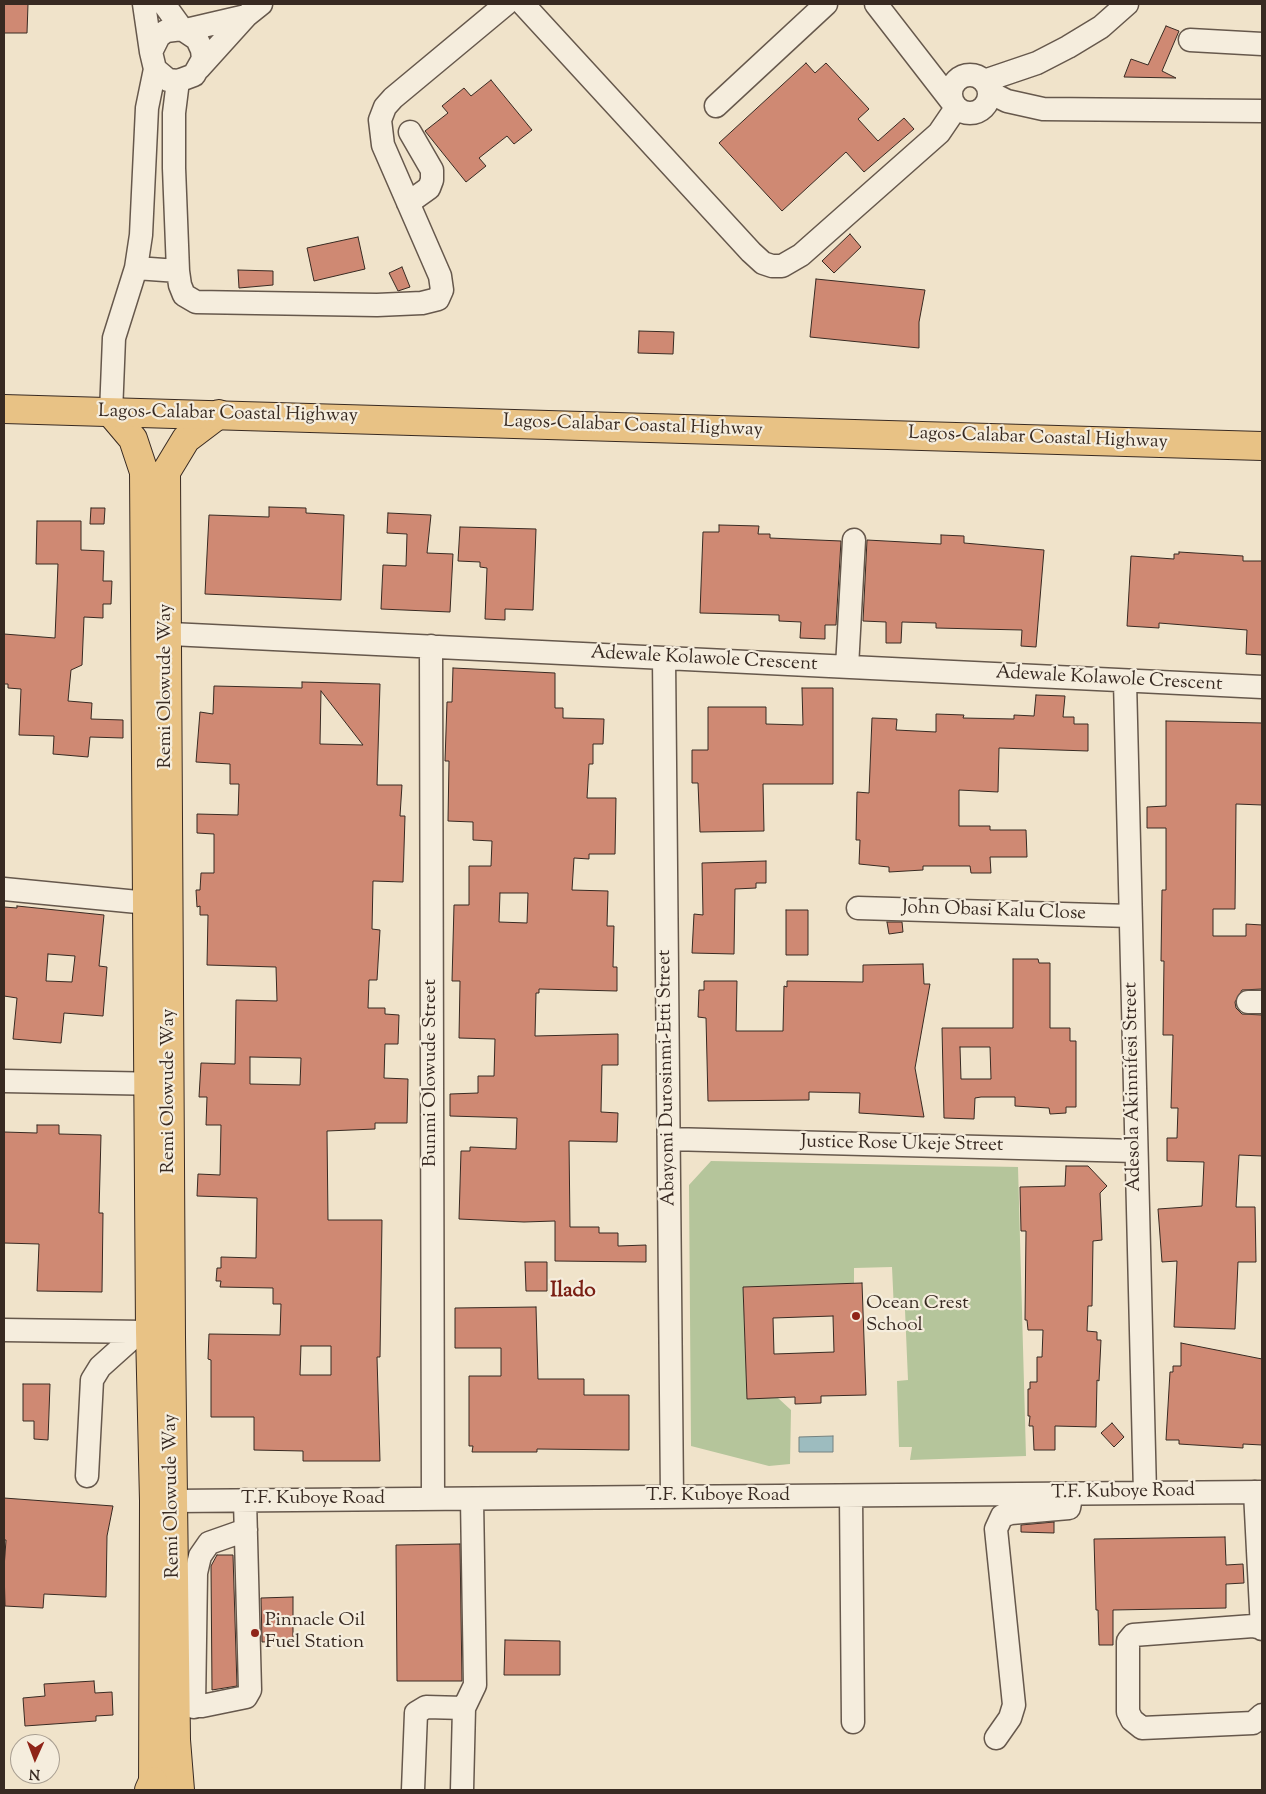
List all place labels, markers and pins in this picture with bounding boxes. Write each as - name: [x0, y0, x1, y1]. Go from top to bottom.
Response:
- place label: Ocean Crest School: [866, 1294, 969, 1338]
- marker: Ocean Crest School: [850, 1310, 862, 1322]
- place label: Pinnacle Oil Fuel Station: [265, 1611, 365, 1655]
- marker: Pinnacle Oil Fuel Station: [249, 1627, 261, 1639]

